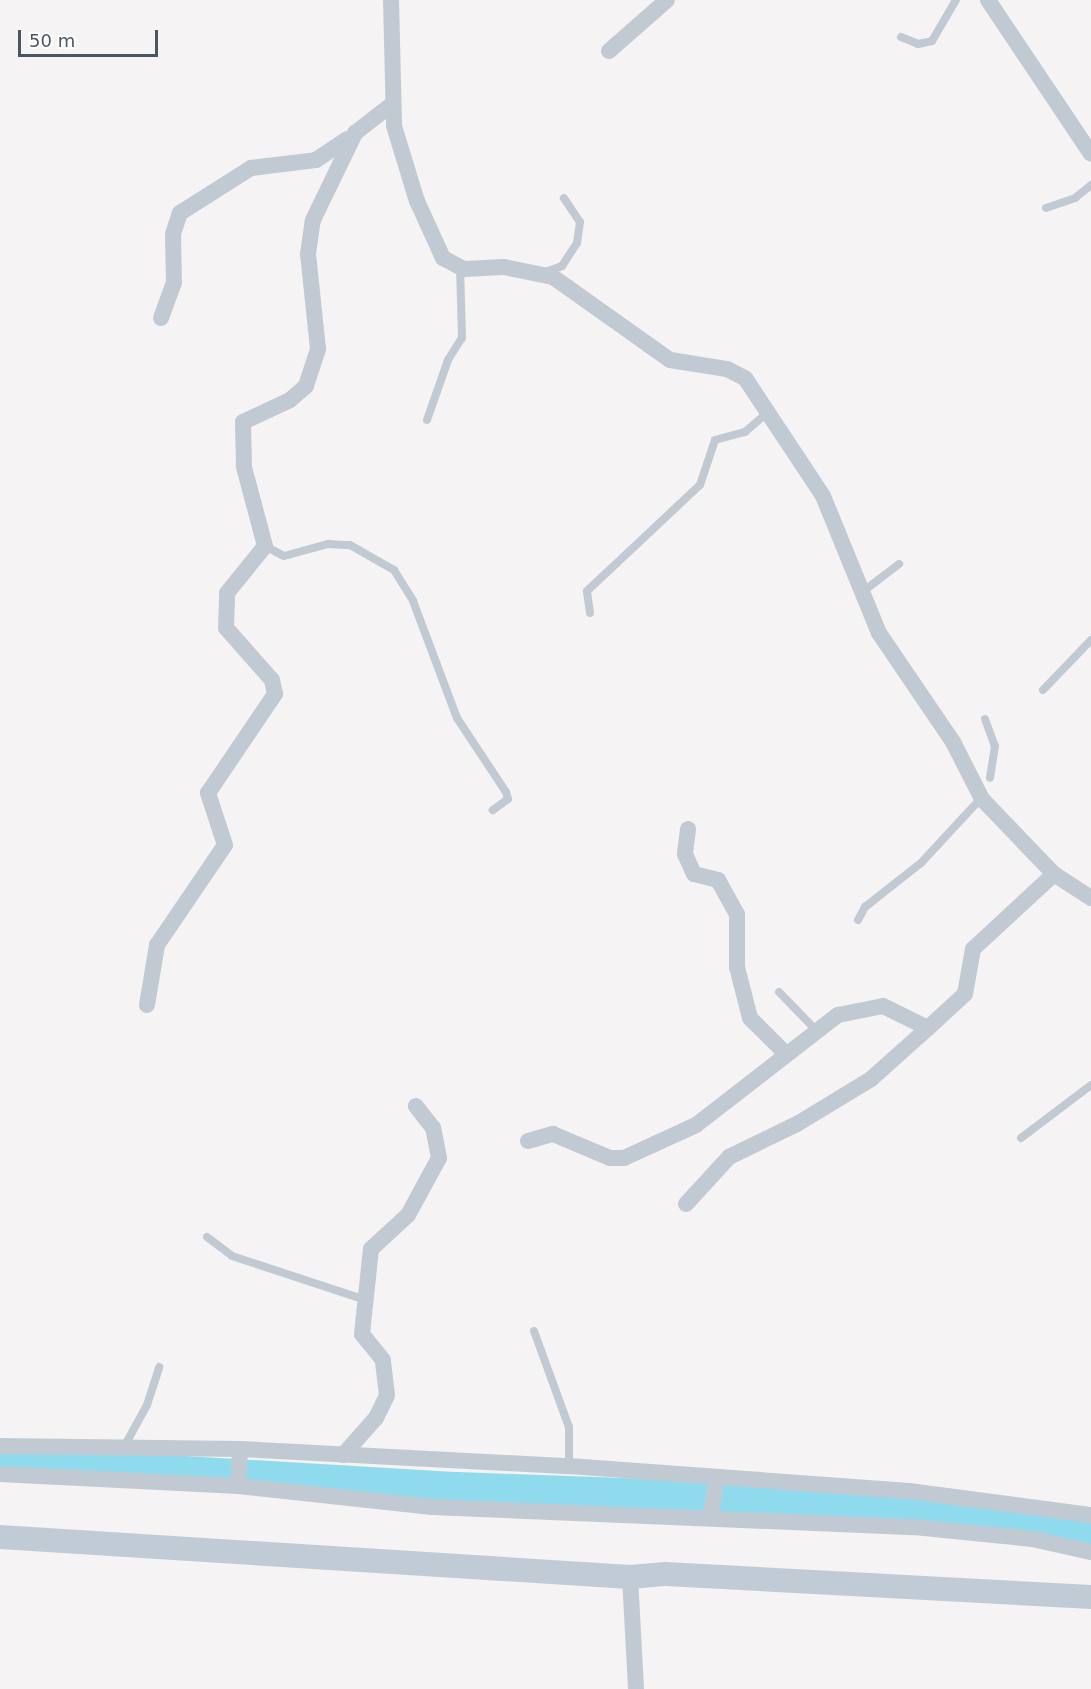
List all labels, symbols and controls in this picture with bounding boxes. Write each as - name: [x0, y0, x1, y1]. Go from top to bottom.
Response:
- scale bar: [21, 18, 160, 56]
- text: 50 m: [29, 30, 75, 51]

